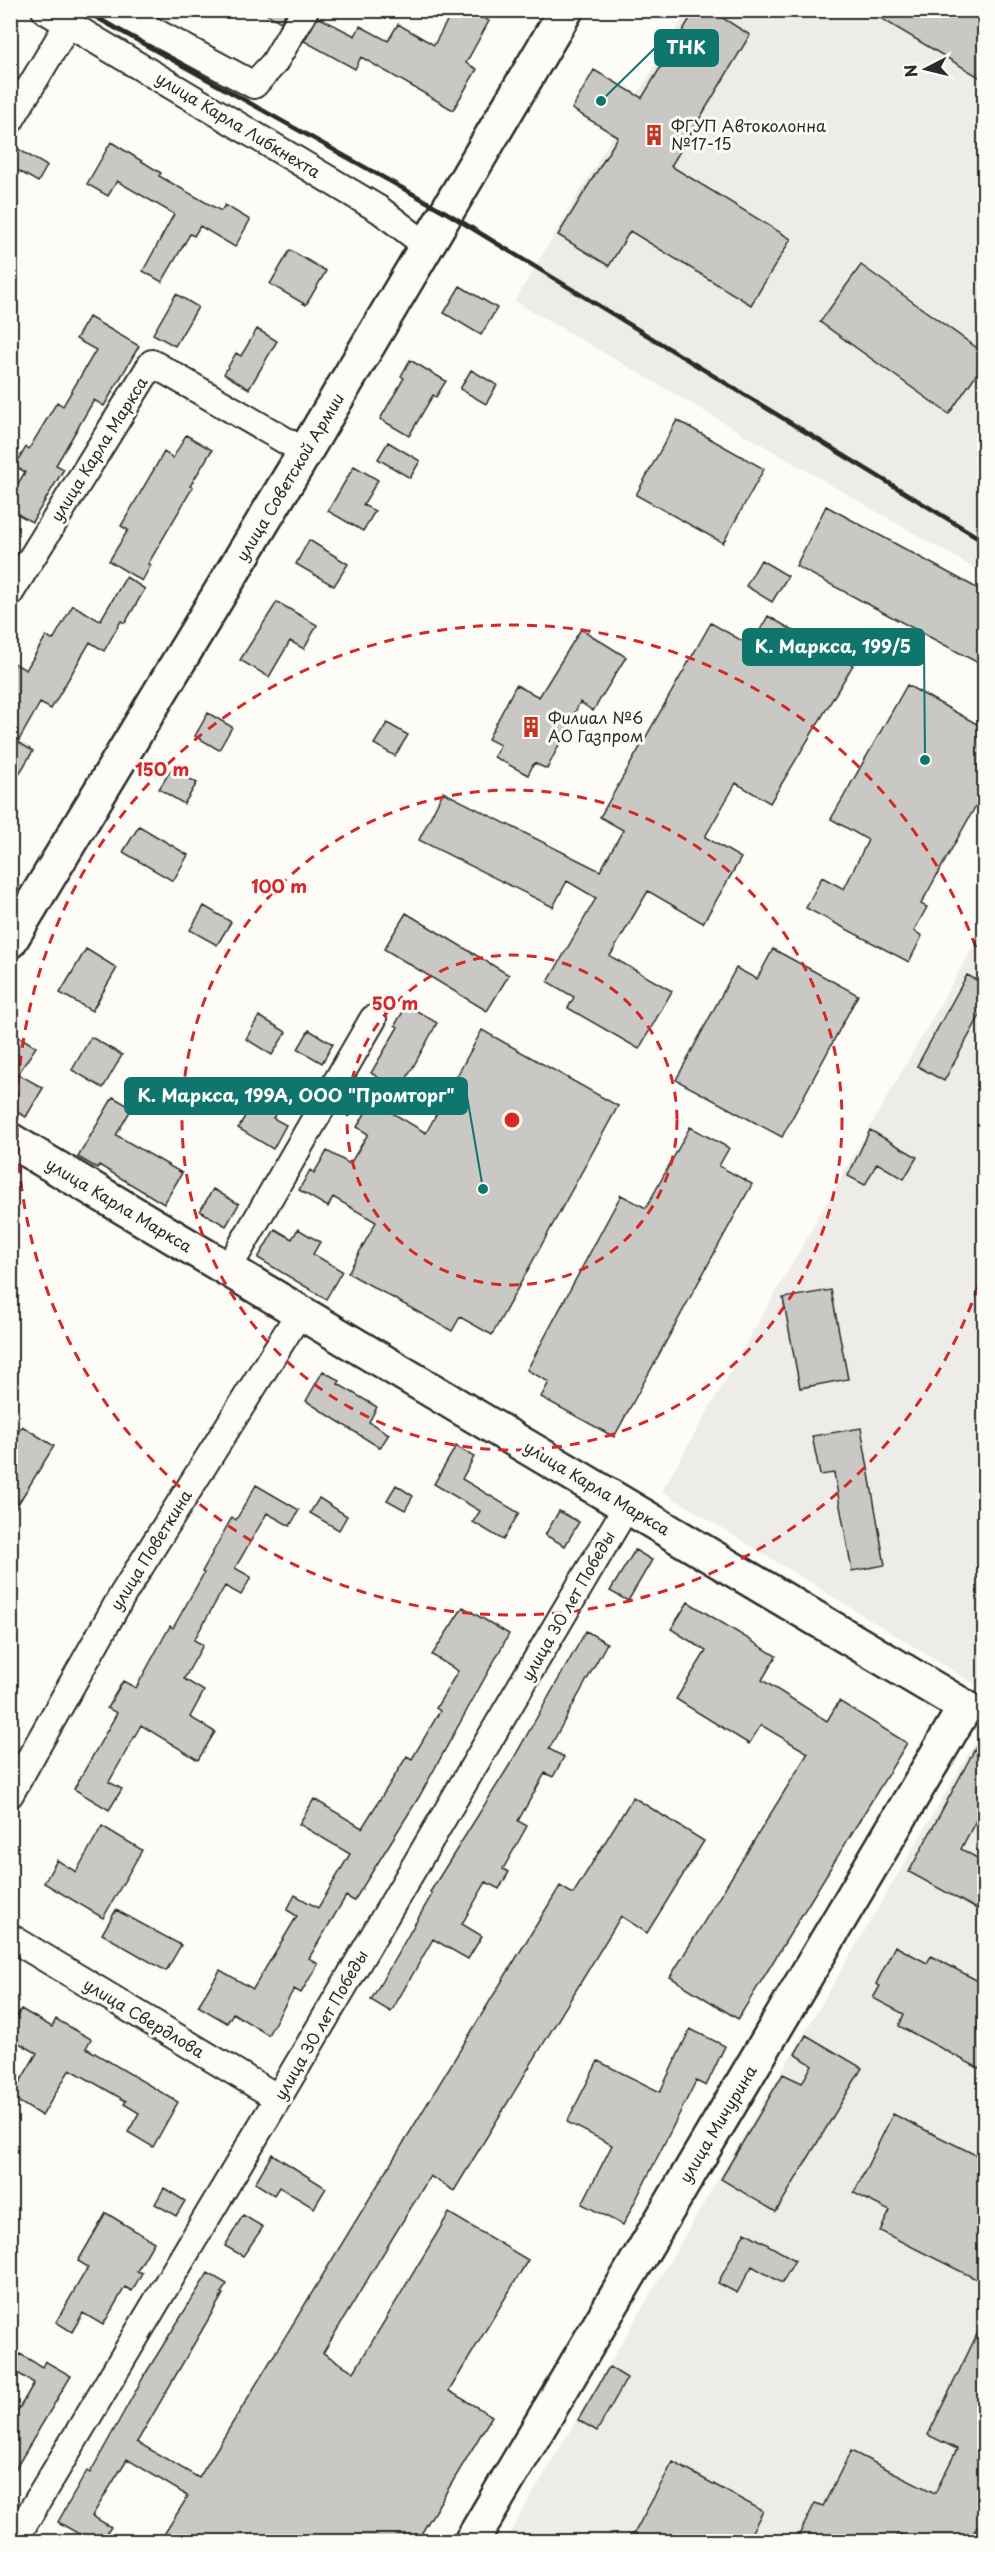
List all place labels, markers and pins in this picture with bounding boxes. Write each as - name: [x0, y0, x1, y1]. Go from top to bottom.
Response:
- callout: ТНК: [655, 30, 718, 66]
- place label: ФГУП Автоколонна №17-15: [671, 113, 826, 155]
- building icon: ФГУП Автоколонна №17-15: [642, 123, 666, 147]
- callout: К. Маркса, 199/5: [743, 629, 924, 665]
- place label: Филиал №6 АО Газпром: [548, 705, 643, 747]
- building icon: Филиал №6 АО Газпром: [519, 715, 543, 739]
- callout: К. Маркса, 199А, ООО "Промторг": [125, 1078, 467, 1114]
- centre of rings: [502, 1110, 522, 1130]

